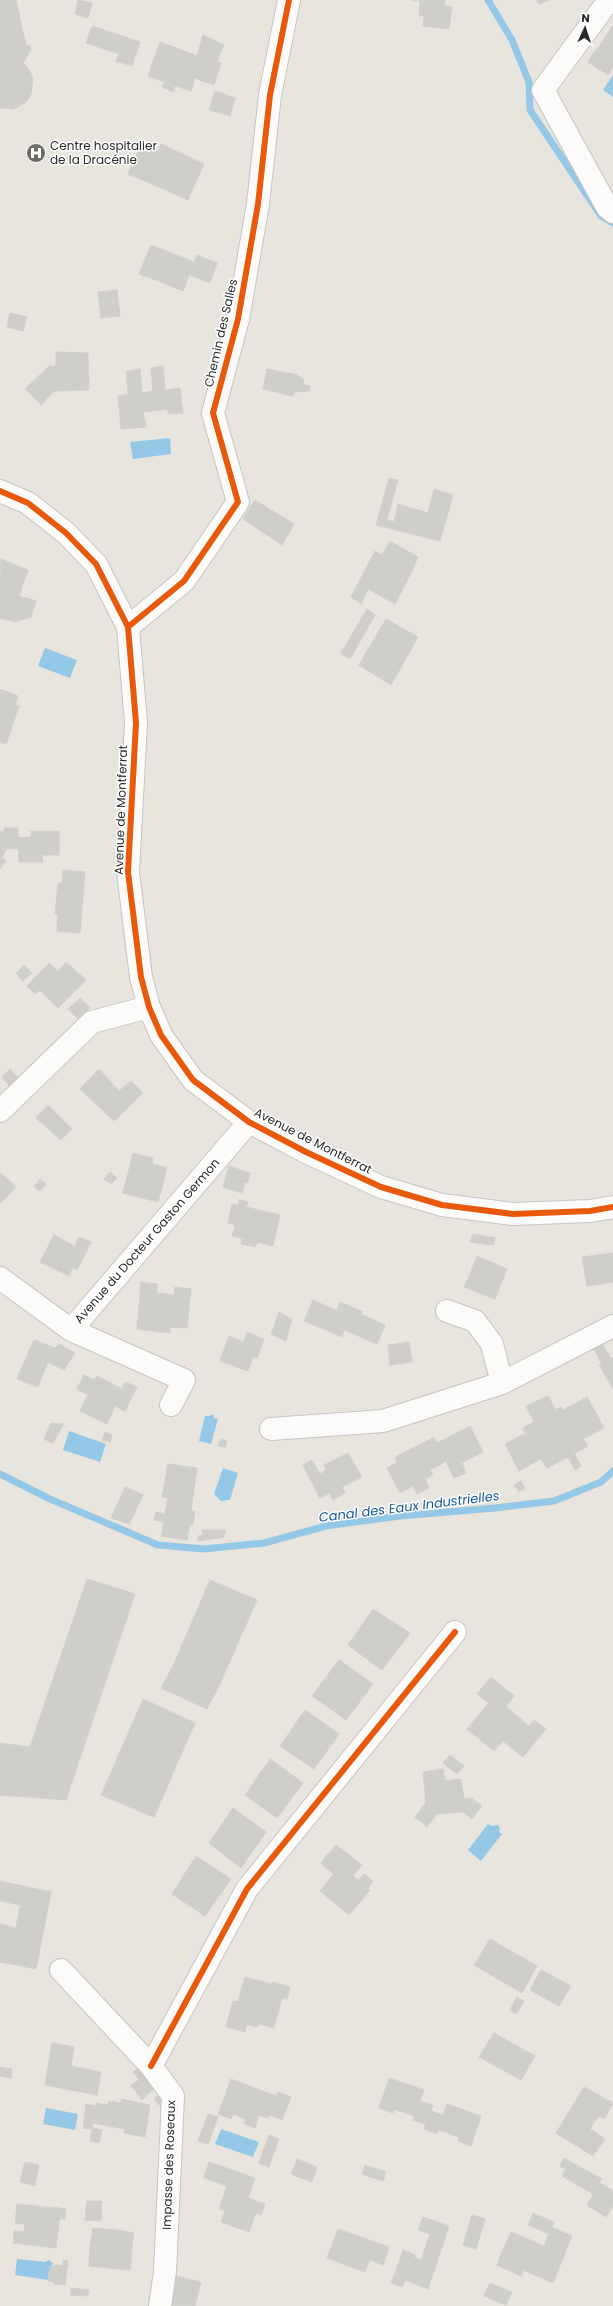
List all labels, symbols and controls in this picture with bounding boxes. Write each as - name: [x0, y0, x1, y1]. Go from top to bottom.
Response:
- north arrow: [565, 8, 605, 48]
- text: N: [581, 10, 590, 26]
- place label: Centre hospitalier de la Dracénie: [50, 137, 157, 168]
- hospital icon: Centre hospitalier de la Dracénie: [25, 142, 47, 164]
- street label: Chemin des Salles: [200, 277, 241, 389]
- street label: Avenue de Montferrat: [110, 745, 131, 875]
- street label: Avenue de Montferrat: [251, 1103, 375, 1178]
- street label: Avenue du Docteur Gaston Germon: [70, 1155, 223, 1327]
- water label: Canal des Eaux Industrielles: [318, 1486, 501, 1527]
- street label: Impasse des Roseaux: [158, 2100, 179, 2230]

